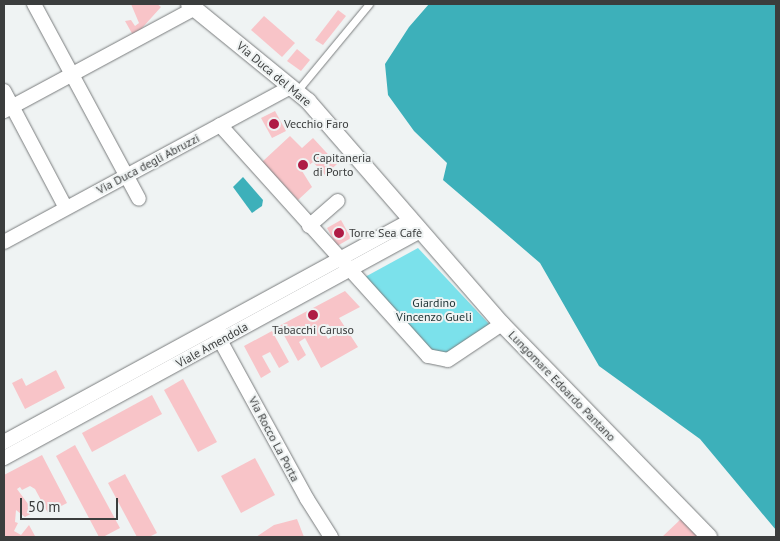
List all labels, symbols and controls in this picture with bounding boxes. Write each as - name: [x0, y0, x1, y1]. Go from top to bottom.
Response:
- street label: Via Duca del Mare: [234, 39, 314, 109]
- place label: Vecchio Faro: [284, 117, 349, 131]
- marker: Vecchio Faro: [268, 118, 280, 130]
- street label: Via Duca degli Abruzzi: [94, 131, 202, 197]
- place label: Capitaneria di Porto: [313, 151, 371, 179]
- marker: Capitaneria di Porto: [297, 159, 309, 171]
- place label: Torre Sea Cafè: [349, 226, 422, 240]
- marker: Torre Sea Cafè: [333, 227, 345, 239]
- park label: Giardino Vincenzo Gueli: [396, 296, 472, 324]
- marker: Tabacchi Caruso: [307, 309, 319, 321]
- street label: Viale Amendola: [173, 319, 251, 371]
- place label: Tabacchi Caruso: [272, 323, 354, 337]
- street label: Lungomare Edoardo Pantano: [505, 328, 619, 444]
- street label: Via Rocco La Porta: [245, 394, 303, 484]
- scale bar: [22, 488, 120, 520]
- text: 50 m: [28, 497, 61, 516]

